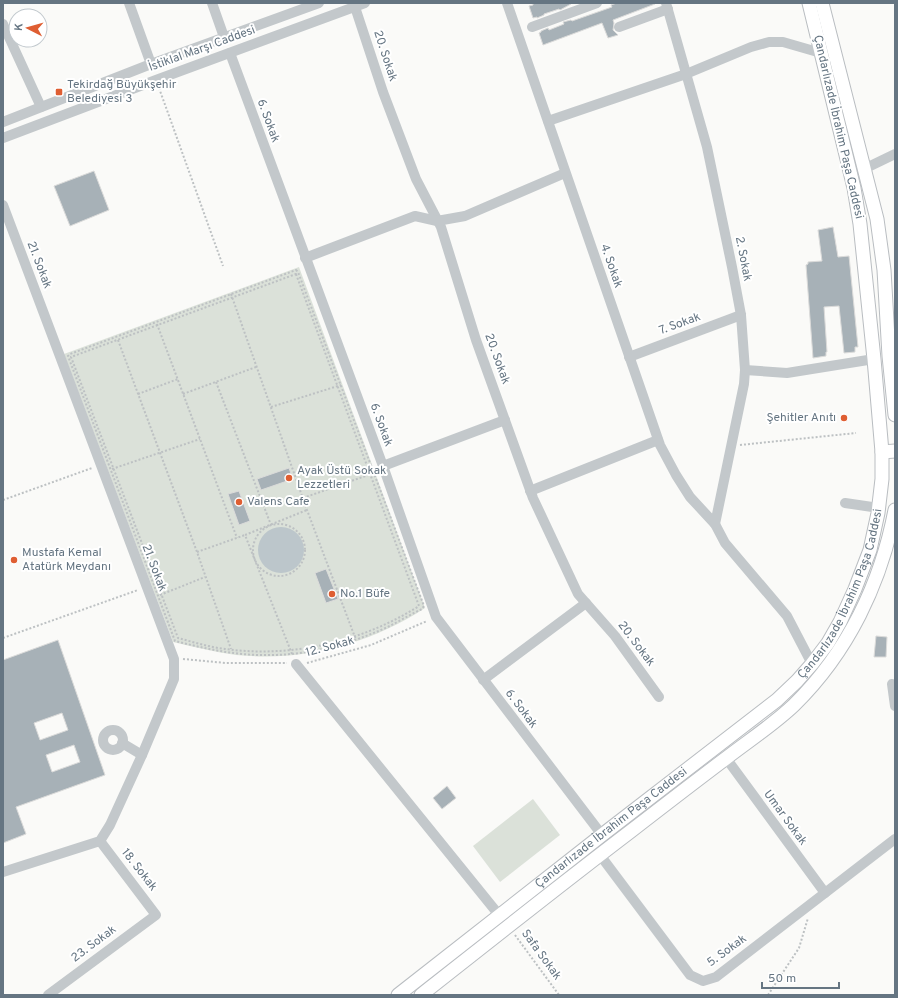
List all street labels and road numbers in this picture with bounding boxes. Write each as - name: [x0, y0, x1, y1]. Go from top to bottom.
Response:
- street label: İstiklal Marşı Caddesi: [146, 22, 258, 76]
- street label: 20. Sokak: [369, 28, 401, 84]
- street label: Çandarlızade İbrahim Paşa Caddesi: [809, 33, 867, 221]
- street label: 6. Sokak: [253, 97, 283, 145]
- street label: 2. Sokak: [731, 235, 755, 283]
- street label: 21. Sokak: [23, 239, 55, 291]
- street label: 4. Sokak: [596, 242, 626, 290]
- street label: 7. Sokak: [657, 309, 703, 339]
- street label: 20. Sokak: [480, 331, 514, 387]
- street label: 6. Sokak: [366, 401, 396, 449]
- street label: Çandarlızade İbrahim Paşa Caddesi: [794, 508, 886, 683]
- street label: 21. Sokak: [138, 542, 170, 594]
- street label: 20. Sokak: [614, 618, 658, 670]
- street label: 12. Sokak: [304, 633, 356, 661]
- street label: 6. Sokak: [501, 686, 541, 732]
- street label: Çandarlızade İbrahim Paşa Caddesi: [532, 764, 691, 892]
- street label: Umar Sokak: [759, 787, 811, 849]
- street label: 18. Sokak: [117, 845, 161, 895]
- street label: 23. Sokak: [68, 922, 120, 966]
- street label: Safa Sokak: [517, 926, 565, 984]
- street label: 5. Sokak: [704, 931, 750, 971]

